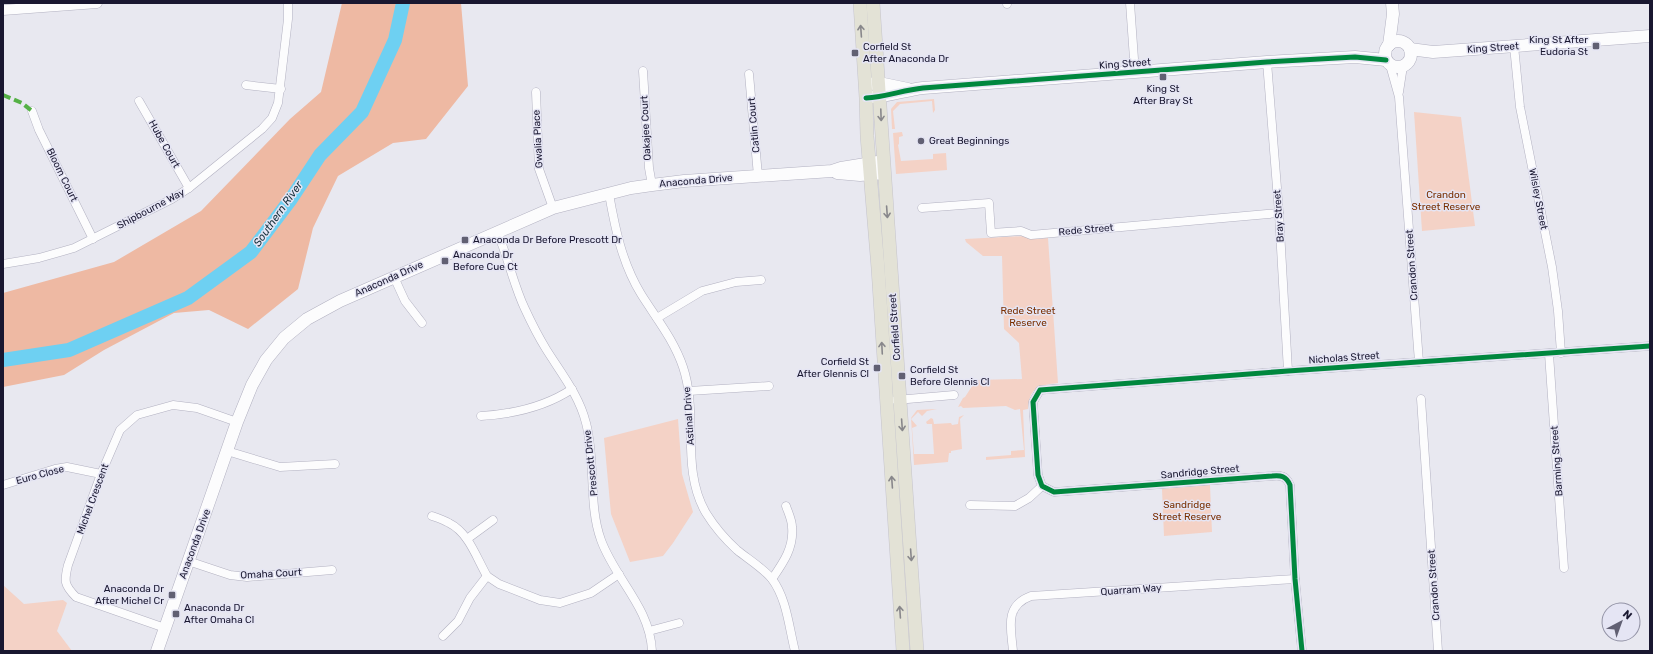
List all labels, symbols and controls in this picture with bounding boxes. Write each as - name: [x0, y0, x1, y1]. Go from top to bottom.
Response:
- one-way arrow: [858, 25, 865, 38]
- place label: King St After Eudoria St: [1529, 34, 1588, 58]
- street label: King Street: [1467, 40, 1519, 56]
- place label: Corfield St After Anaconda Dr: [863, 41, 949, 65]
- marker: King St After Eudoria St: [1591, 41, 1601, 51]
- marker: Corfield St After Anaconda Dr: [850, 48, 860, 58]
- street label: King Street: [1099, 56, 1151, 72]
- marker: King St After Bray St: [1158, 72, 1168, 82]
- place label: King St After Bray St: [1133, 83, 1193, 107]
- street label: Oakajee Court: [638, 95, 654, 161]
- street label: Catlin Court: [746, 97, 762, 153]
- one-way arrow: [877, 108, 884, 121]
- street label: Gwalia Place: [530, 109, 546, 169]
- street label: Hube Court: [146, 118, 182, 170]
- place label: Great Beginnings: [929, 135, 1009, 147]
- marker: Great Beginnings: [916, 136, 926, 146]
- street label: Bloom Court: [44, 146, 80, 204]
- street label: Wilsley Street: [1526, 167, 1550, 231]
- street label: Anaconda Drive: [659, 172, 734, 190]
- water label: Southern River: [251, 178, 306, 249]
- street label: Shipbourne Way: [115, 186, 187, 232]
- street label: Bray Street: [1271, 189, 1287, 243]
- park label: Crandon Street Reserve: [1412, 189, 1481, 213]
- one-way arrow: [883, 205, 890, 218]
- street label: Rede Street: [1058, 222, 1114, 238]
- street label: Crandon Street: [1404, 229, 1420, 301]
- place label: Anaconda Dr Before Prescott Dr: [473, 234, 622, 246]
- marker: Anaconda Dr Before Prescott Dr: [460, 235, 470, 245]
- place label: Anaconda Dr Before Cue Ct: [453, 249, 518, 273]
- marker: Anaconda Dr Before Cue Ct: [440, 256, 450, 266]
- street label: Anaconda Drive: [353, 258, 425, 299]
- street label: Corfield Street: [887, 293, 903, 361]
- park label: Rede Street Reserve: [1001, 305, 1056, 329]
- one-way arrow: [879, 342, 886, 355]
- street label: Nicholas Street: [1308, 350, 1380, 366]
- place label: Corfield St After Glennis Cl: [797, 356, 869, 380]
- marker: Corfield St After Glennis Cl: [872, 363, 882, 373]
- place label: Corfield St Before Glennis Cl: [910, 364, 990, 388]
- marker: Corfield St Before Glennis Cl: [897, 371, 907, 381]
- street label: Astinal Drive: [681, 386, 697, 446]
- one-way arrow: [899, 418, 906, 431]
- street label: Barming Street: [1549, 425, 1565, 497]
- street label: Prescott Drive: [582, 429, 600, 497]
- street label: Michel Crescent: [75, 462, 111, 536]
- street label: Euro Close: [15, 463, 66, 487]
- street label: Sandridge Street: [1160, 463, 1240, 481]
- one-way arrow: [888, 476, 895, 489]
- park label: Sandridge Street Reserve: [1153, 499, 1222, 523]
- street label: Anaconda Drive: [177, 507, 213, 581]
- one-way arrow: [907, 548, 914, 561]
- street label: Crandon Street: [1426, 549, 1442, 621]
- street label: Omaha Court: [240, 566, 302, 582]
- street label: Quarram Way: [1100, 582, 1162, 598]
- place label: Anaconda Dr After Michel Cr: [95, 583, 164, 607]
- marker: Anaconda Dr After Michel Cr: [167, 590, 177, 600]
- place label: Anaconda Dr After Omaha Cl: [184, 602, 254, 626]
- north arrow: [1601, 602, 1641, 642]
- one-way arrow: [897, 606, 904, 619]
- text: N: [1620, 607, 1635, 622]
- marker: Anaconda Dr After Omaha Cl: [171, 609, 181, 619]

